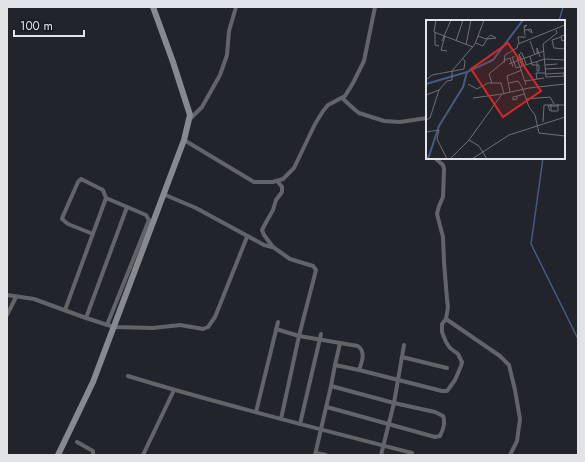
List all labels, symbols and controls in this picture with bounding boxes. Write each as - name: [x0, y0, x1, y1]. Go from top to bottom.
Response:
- scale bar: [14, 12, 84, 38]
- text: 100 m: [20, 17, 53, 35]
- inset map: [426, 20, 565, 159]

